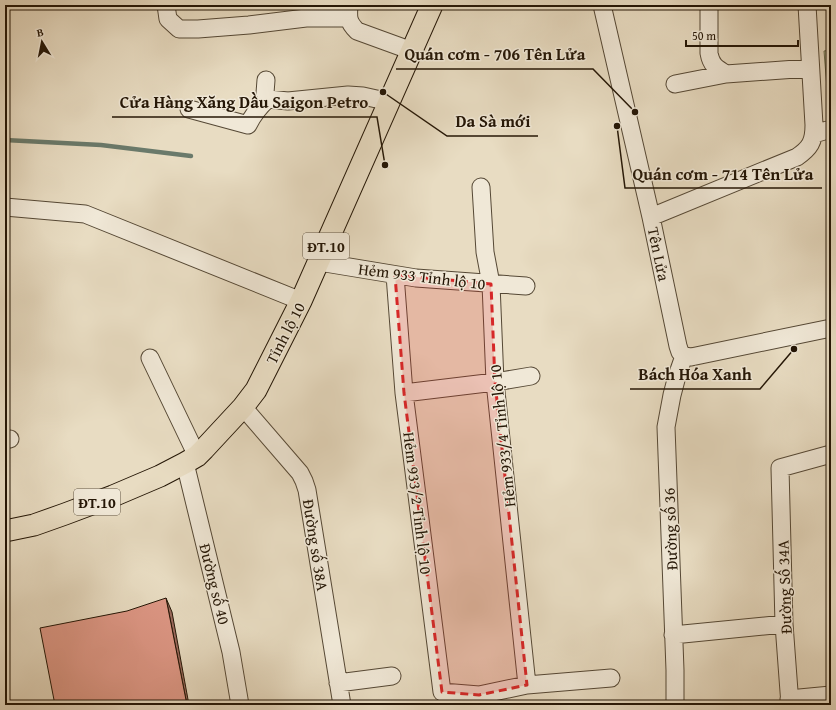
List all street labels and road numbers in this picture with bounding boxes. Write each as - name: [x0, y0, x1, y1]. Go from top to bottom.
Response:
- street label: Tên Lửa: [642, 225, 676, 284]
- road number: ĐT.10: [303, 233, 349, 259]
- street label: Hẻm 933 Tỉnh lộ 10: [357, 256, 487, 296]
- street label: Tỉnh lộ 10: [259, 298, 311, 368]
- street label: Hẻm 933/4 Tỉnh lộ 10: [483, 363, 521, 508]
- street label: Hẻm 933/2 Tỉnh lộ 10: [397, 431, 439, 576]
- street label: Đường số 36: [657, 487, 683, 571]
- road number: ĐT.10: [74, 489, 120, 515]
- street label: Đường số 38A: [297, 498, 335, 593]
- street label: Đường Số 34A: [770, 539, 798, 634]
- street label: Đường số 40: [193, 541, 237, 627]

